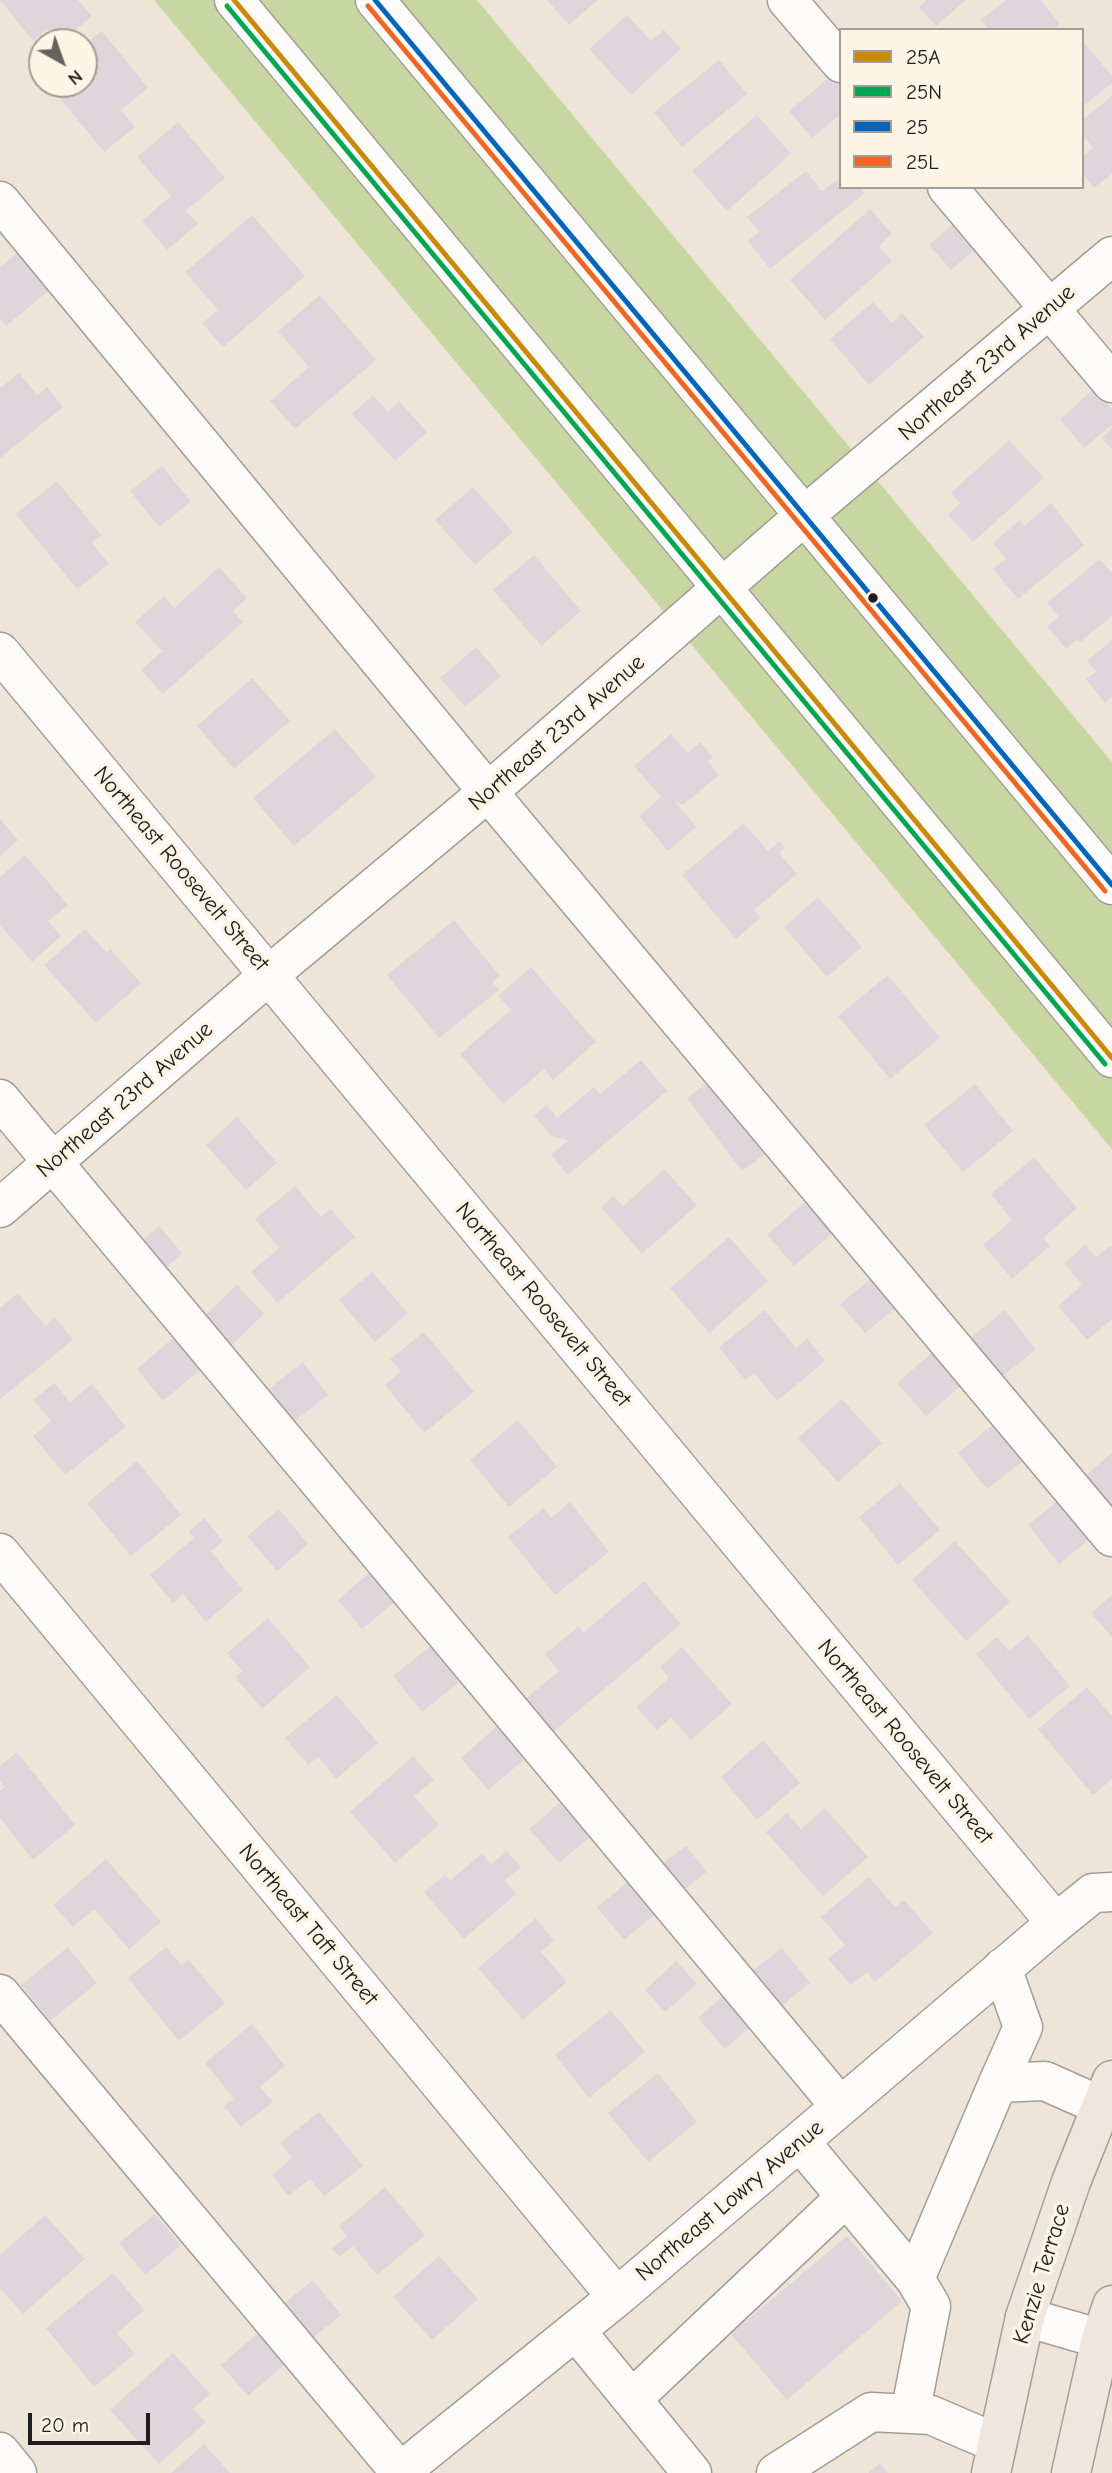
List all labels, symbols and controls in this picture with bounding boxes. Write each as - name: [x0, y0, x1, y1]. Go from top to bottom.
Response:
- north arrow: [28, 28, 98, 98]
- legend: [839, 28, 1084, 189]
- text: 25A: [906, 45, 941, 69]
- text: N: [63, 65, 87, 90]
- text: 25N: [906, 80, 942, 104]
- text: 25: [906, 115, 928, 139]
- text: 25L: [906, 150, 939, 174]
- street label: Northeast 23rd Avenue: [893, 279, 1081, 447]
- unlabelled marker: [866, 591, 880, 605]
- street label: Northeast 23rd Avenue: [463, 649, 651, 817]
- street label: Northeast Roosevelt Street: [87, 761, 275, 977]
- street label: Northeast 23rd Avenue: [31, 1016, 219, 1184]
- street label: Northeast Roosevelt Street: [449, 1197, 637, 1413]
- street label: Northeast Roosevelt Street: [811, 1634, 999, 1850]
- street label: Northeast Taft Street: [232, 1839, 384, 2011]
- street label: Northeast Lowry Avenue: [631, 2114, 829, 2288]
- street label: Kenzie Terrace: [1008, 2200, 1076, 2348]
- scale bar: [32, 2400, 154, 2444]
- text: 20 m: [41, 2413, 89, 2437]

